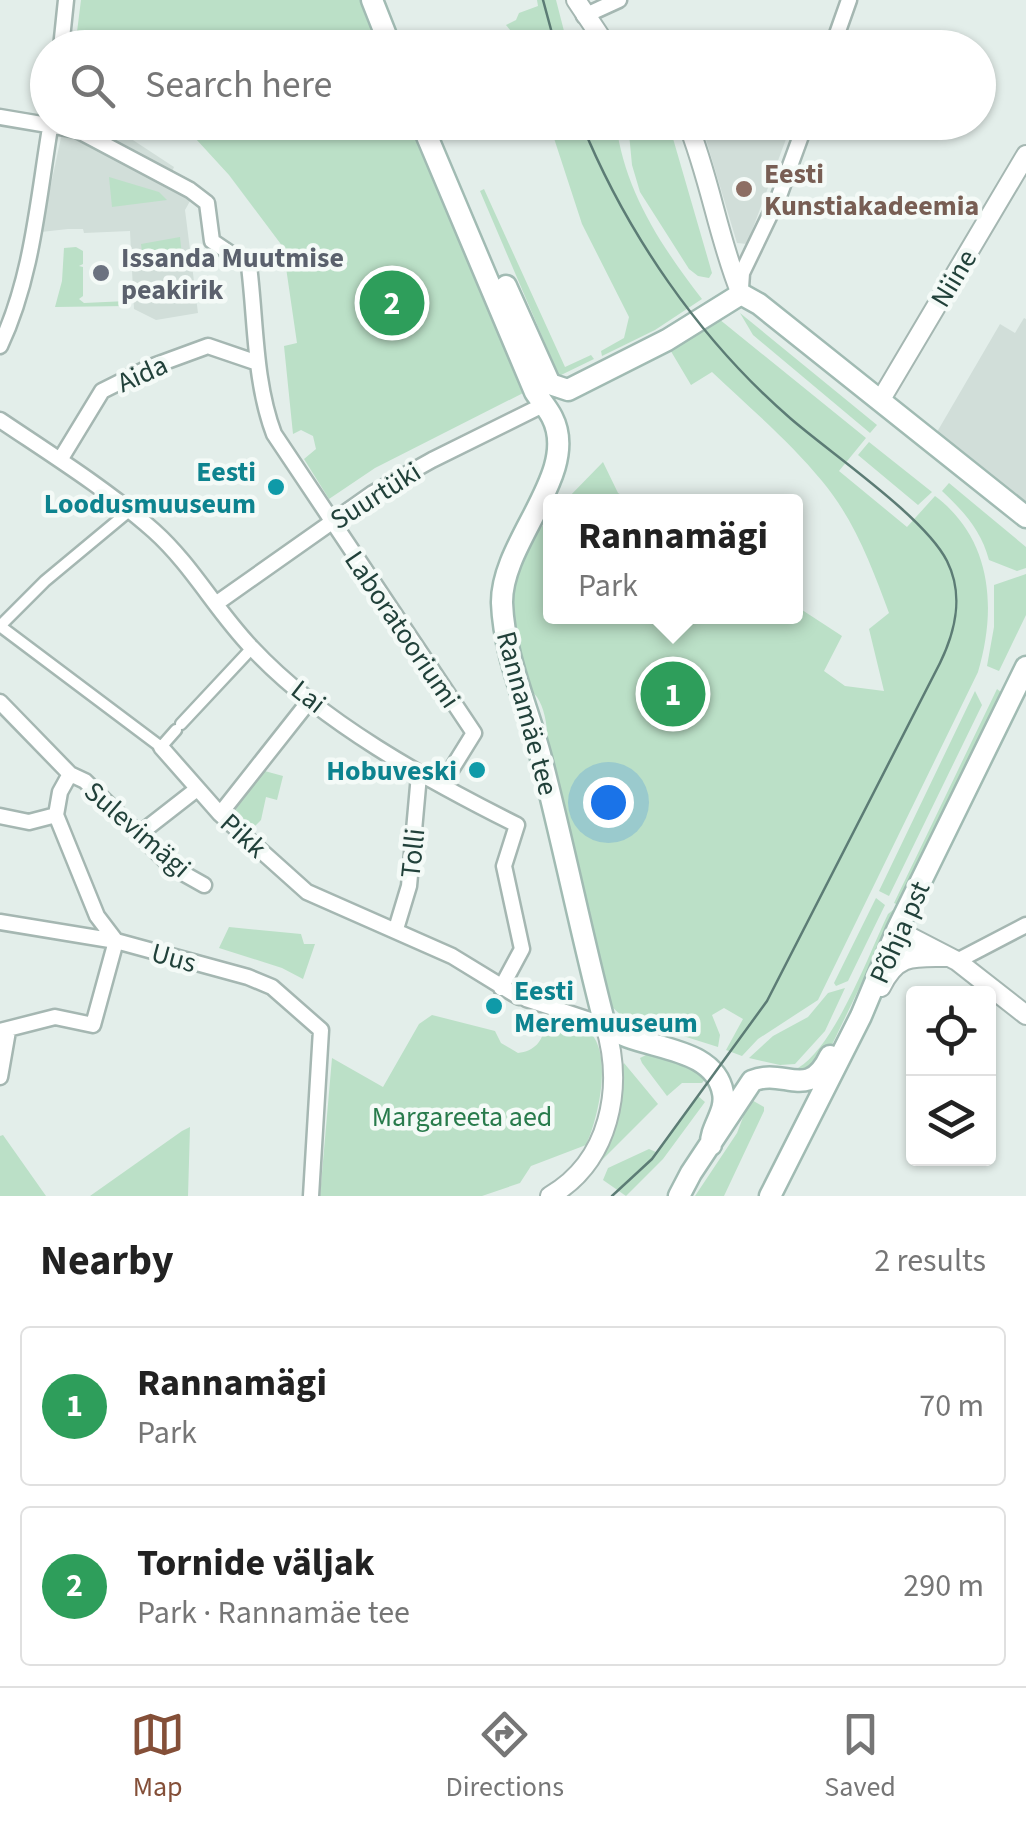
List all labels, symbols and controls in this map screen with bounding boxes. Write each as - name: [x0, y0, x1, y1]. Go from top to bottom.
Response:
- search box: [30, 30, 996, 140]
- icon: search: [65, 58, 120, 113]
- text: Search here: [145, 58, 332, 112]
- place label: Eesti Kunstiakadeemia: [764, 154, 979, 226]
- marker: Eesti Kunstiakadeemia: [733, 178, 755, 200]
- place label: Issanda Muutmise peakirik: [121, 238, 344, 310]
- street label: Niine: [921, 242, 987, 315]
- marker: Issanda Muutmise peakirik: [90, 262, 112, 284]
- pin: 2: [360, 266, 424, 340]
- street label: Aida: [111, 345, 174, 403]
- place label: Eesti Loodusmuuseum: [44, 452, 256, 524]
- street label: Suurtüki: [322, 452, 429, 539]
- marker: Eesti Loodusmuuseum: [265, 476, 287, 498]
- popup: [543, 494, 803, 624]
- text: Rannamägi: [578, 509, 768, 563]
- street label: Laboratooriumi: [335, 543, 470, 716]
- text: Park: [578, 563, 638, 609]
- street label: Rannamäe tee: [486, 627, 568, 800]
- pin: 1: [640, 656, 706, 732]
- street label: Lai: [282, 670, 334, 723]
- place label: Hobuveski: [326, 751, 457, 791]
- marker: Hobuveski: [466, 759, 488, 781]
- street label: Sulevimägi: [75, 772, 199, 887]
- your location: [583, 777, 634, 828]
- street label: Pikk: [211, 804, 276, 868]
- street label: Tolli: [391, 826, 435, 880]
- street label: Põhja pst: [860, 874, 940, 990]
- street label: Uus: [147, 933, 201, 983]
- place label: Eesti Meremuuseum: [514, 971, 698, 1043]
- map controls: [906, 986, 996, 1166]
- button: locate: [906, 986, 996, 1076]
- marker: Eesti Meremuuseum: [483, 995, 505, 1017]
- button: layers: [906, 1076, 996, 1166]
- park label: Margareeta aed: [372, 1097, 552, 1137]
- text: Nearby: [40, 1231, 174, 1291]
- text: 2 results: [874, 1238, 986, 1284]
- text: Rannamägi: [137, 1356, 327, 1410]
- text: 1: [66, 1383, 83, 1429]
- text: 70 m: [919, 1383, 984, 1429]
- text: Park: [137, 1410, 197, 1456]
- text: Tornide väljak: [137, 1536, 375, 1590]
- text: 2: [66, 1563, 83, 1609]
- text: 290 m: [903, 1563, 984, 1609]
- text: Park · Rannamäe tee: [137, 1590, 410, 1636]
- tab: Map: [130, 1707, 185, 1807]
- tab: Directions: [446, 1707, 564, 1807]
- tab: Saved: [824, 1707, 896, 1807]

